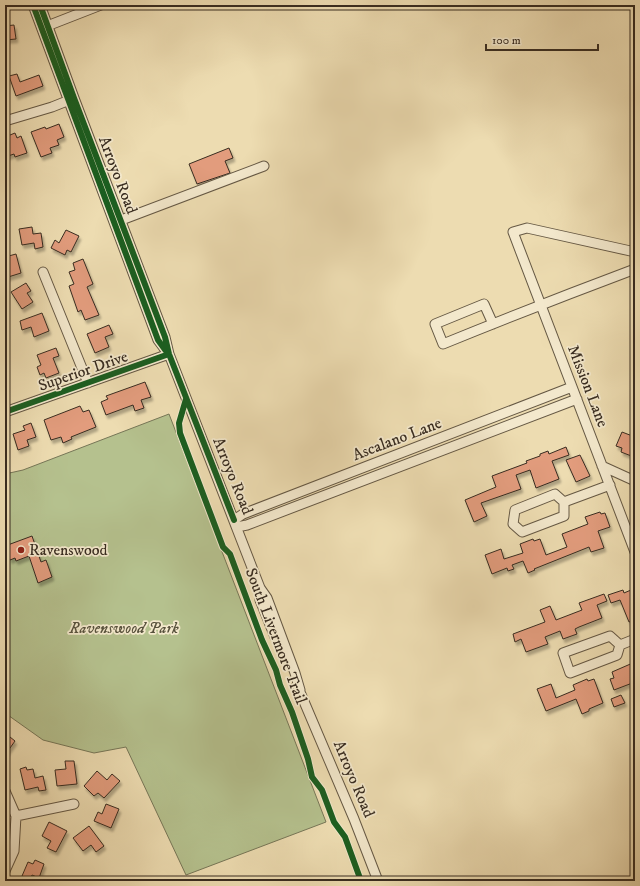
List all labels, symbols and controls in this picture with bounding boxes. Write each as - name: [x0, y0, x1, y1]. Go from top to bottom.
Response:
- scale bar: [486, 26, 598, 52]
- text: 100 m: [492, 33, 521, 48]
- street label: Arroyo Road: [94, 133, 142, 217]
- street label: Mission Lane: [563, 342, 613, 430]
- street label: Superior Drive: [35, 346, 131, 396]
- street label: Ascalano Lane: [350, 413, 445, 465]
- street label: Arroyo Road: [208, 434, 258, 518]
- place label: Ravenswood: [29, 540, 107, 560]
- marker: Ravenswood: [16, 545, 26, 555]
- street label: South Livermore Trail: [241, 565, 311, 707]
- park label: Ravenswood Park: [68, 618, 179, 638]
- street label: Arroyo Road: [329, 737, 379, 821]

